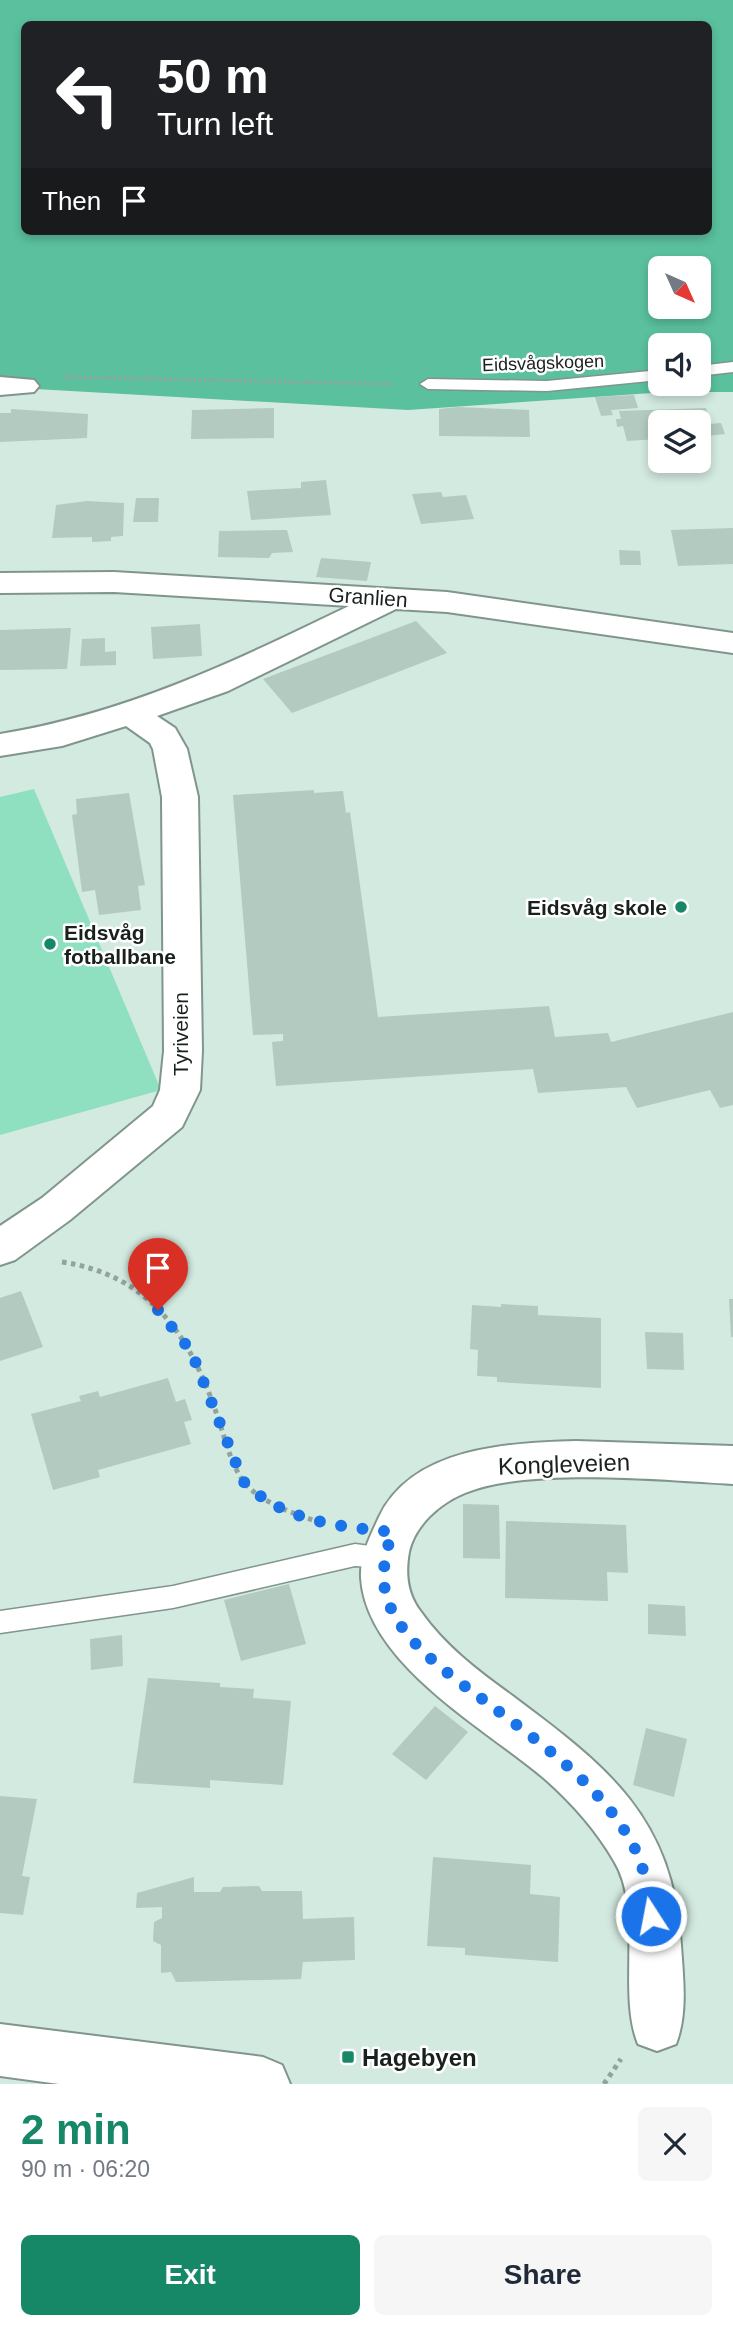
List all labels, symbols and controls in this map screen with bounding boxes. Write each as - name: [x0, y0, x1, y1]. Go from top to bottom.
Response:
- icon: left: [42, 49, 133, 140]
- text: 50 m: [157, 49, 269, 103]
- text: Turn left: [157, 106, 273, 142]
- icon: arrive: [115, 182, 153, 220]
- text: Then: [42, 186, 101, 216]
- north arrow: [648, 256, 710, 318]
- map controls: [648, 256, 711, 473]
- button: sound: [648, 333, 711, 396]
- street label: Eidsvågskogen: [482, 351, 604, 375]
- button: layers: [648, 410, 711, 473]
- street label: Granlien: [328, 583, 408, 611]
- place label: Eidsvåg skole: [527, 896, 667, 919]
- marker: Eidsvåg skole: [673, 899, 689, 915]
- place label: Eidsvåg fotballbane: [64, 921, 176, 968]
- marker: Eidsvåg fotballbane: [42, 936, 58, 952]
- street label: Tyriveien: [169, 992, 192, 1076]
- pin: [128, 1238, 188, 1310]
- icon: arrive: [139, 1249, 177, 1287]
- street label: Kongleveien: [498, 1448, 630, 1480]
- position arrow: [614, 1879, 688, 1953]
- place label: Hagebyen: [362, 2044, 477, 2071]
- marker: Hagebyen: [340, 2049, 356, 2065]
- text: 2 min: [21, 2106, 131, 2153]
- button: close: [638, 2107, 712, 2181]
- text: 90 m · 06:20: [21, 2156, 150, 2182]
- button: Exit: [21, 2235, 360, 2315]
- button: Share: [374, 2235, 712, 2315]

